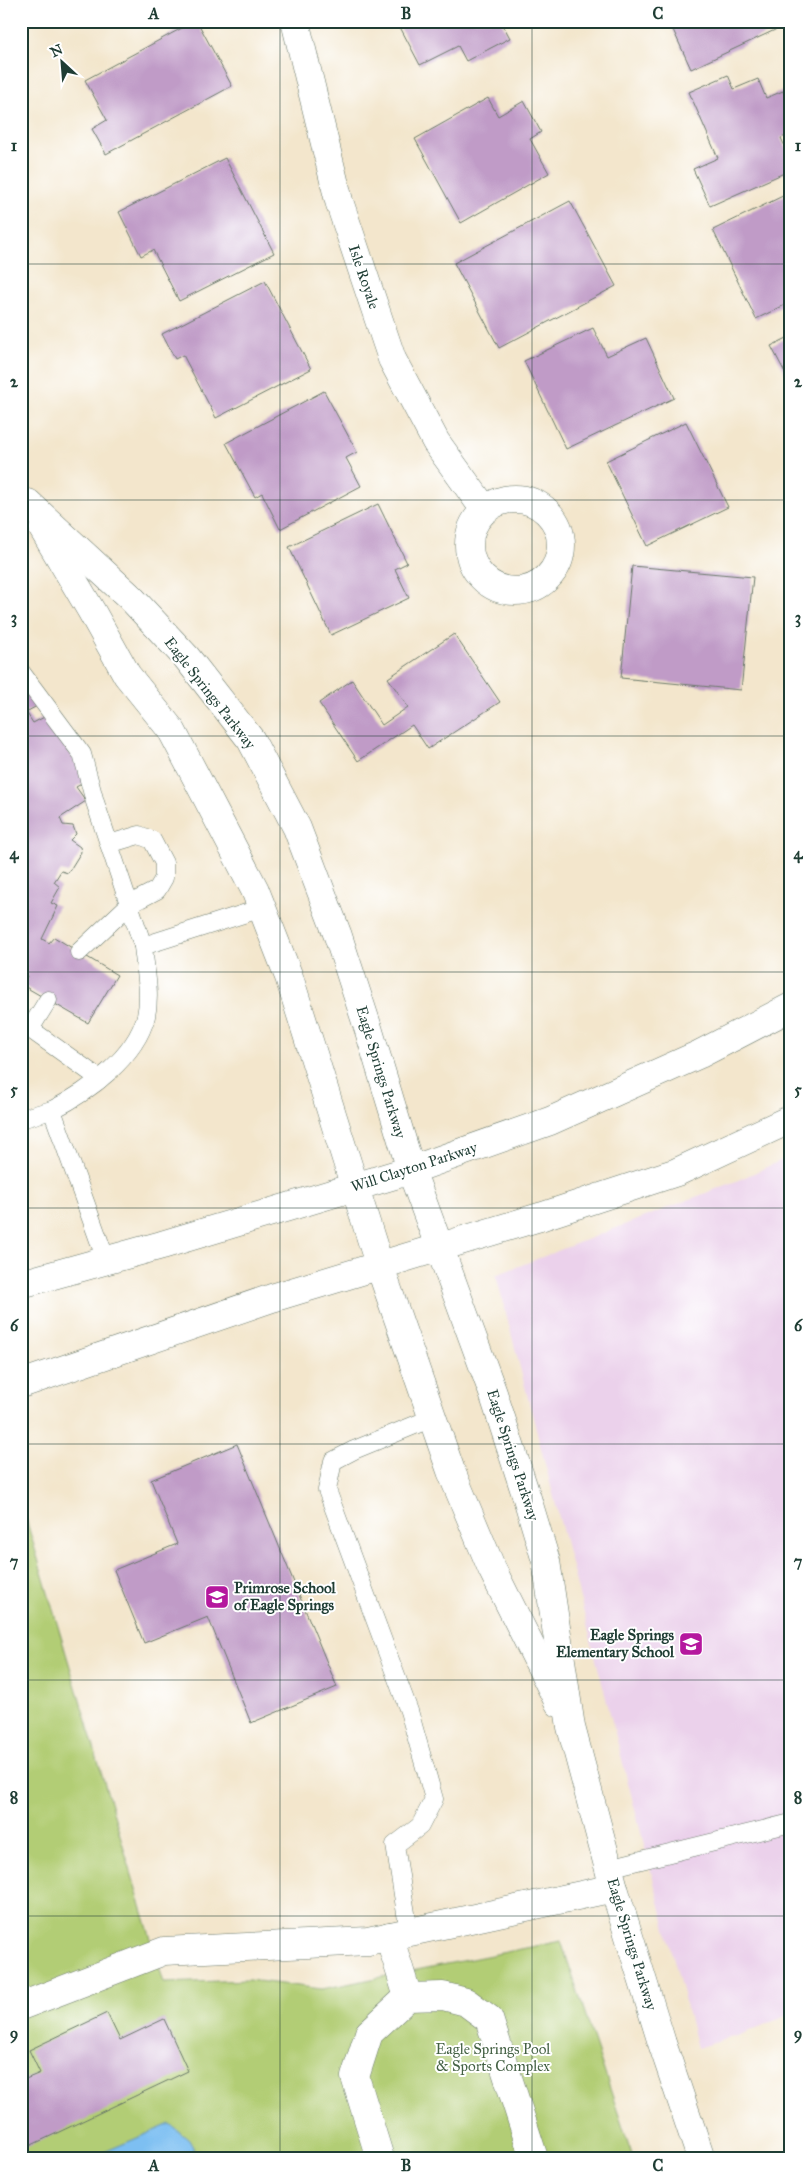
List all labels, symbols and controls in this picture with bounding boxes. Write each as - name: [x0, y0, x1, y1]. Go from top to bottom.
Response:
- text: A: [148, 4, 160, 23]
- text: B: [401, 4, 411, 23]
- text: C: [653, 4, 664, 23]
- north arrow: [38, 38, 88, 88]
- text: N: [47, 40, 66, 61]
- text: 1: [11, 136, 18, 155]
- text: 1: [795, 136, 802, 155]
- street label: Isle Royale: [345, 242, 383, 312]
- text: 2: [10, 372, 19, 391]
- text: 2: [794, 372, 803, 391]
- text: 3: [11, 608, 17, 628]
- text: 3: [795, 608, 801, 628]
- street label: Eagle Springs Parkway: [161, 633, 260, 753]
- text: 4: [10, 844, 20, 864]
- text: 4: [794, 844, 804, 864]
- street label: Eagle Springs Parkway: [352, 1004, 410, 1141]
- text: 5: [10, 1080, 18, 1099]
- text: 5: [794, 1080, 802, 1099]
- street label: Will Clayton Parkway: [349, 1138, 480, 1196]
- text: 6: [10, 1316, 19, 1335]
- text: 6: [794, 1316, 803, 1335]
- street label: Eagle Springs Parkway: [483, 1387, 543, 1524]
- text: 7: [10, 1552, 19, 1571]
- text: 7: [794, 1552, 803, 1571]
- place label: Primrose School of Eagle Springs: [234, 1579, 337, 1615]
- school or university icon: Primrose School of Eagle Springs: [204, 1584, 230, 1610]
- place label: Eagle Springs Elementary School: [556, 1626, 675, 1662]
- school or university icon: Eagle Springs Elementary School: [678, 1631, 704, 1657]
- text: 8: [10, 1788, 18, 1807]
- text: 8: [794, 1788, 802, 1807]
- street label: Eagle Springs Parkway: [603, 1876, 661, 2013]
- text: 9: [10, 2024, 18, 2044]
- text: 9: [794, 2024, 802, 2044]
- park label: Eagle Springs Pool & Sports Complex: [436, 2040, 551, 2075]
- text: A: [148, 2156, 160, 2175]
- text: B: [401, 2156, 411, 2175]
- text: C: [653, 2156, 664, 2175]

